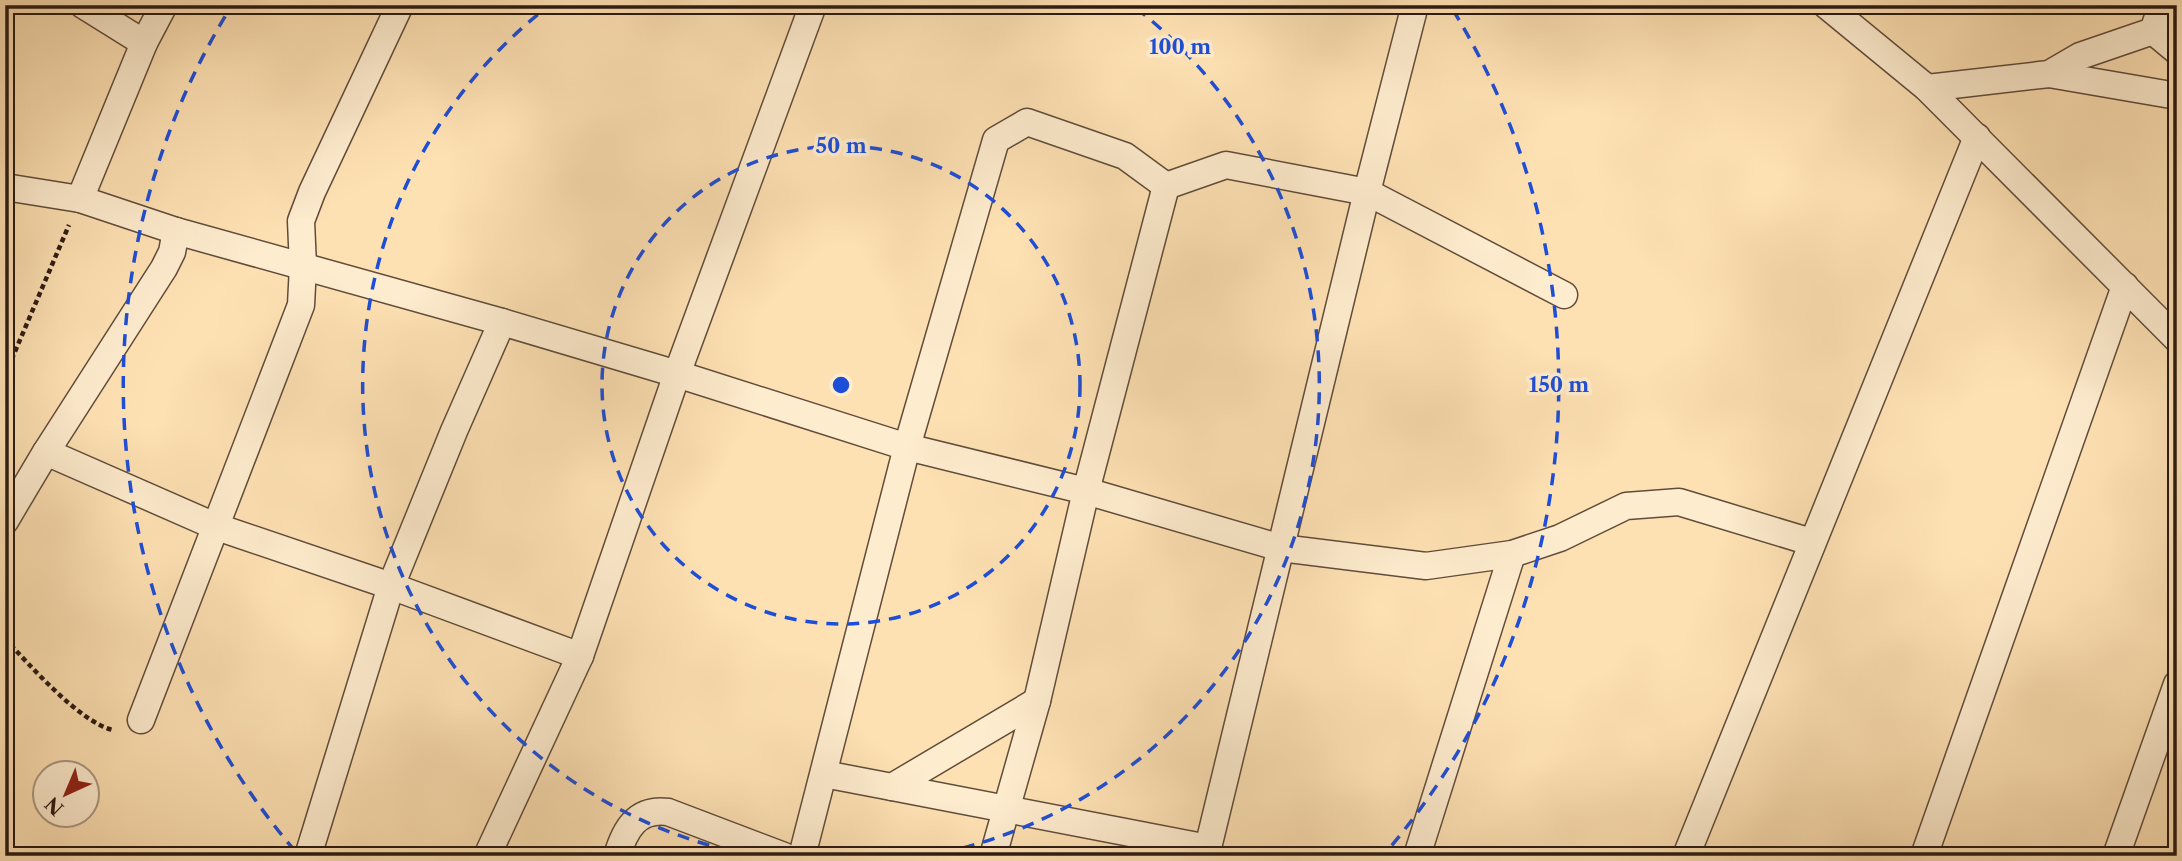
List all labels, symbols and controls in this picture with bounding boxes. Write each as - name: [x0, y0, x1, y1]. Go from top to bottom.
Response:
- text: 100 m: [1149, 34, 1211, 59]
- text: 50 m: [815, 133, 867, 158]
- text: 150 m: [1529, 372, 1589, 397]
- centre of rings: [829, 373, 853, 397]
- north arrow: [32, 760, 102, 830]
- text: N: [41, 792, 68, 820]

